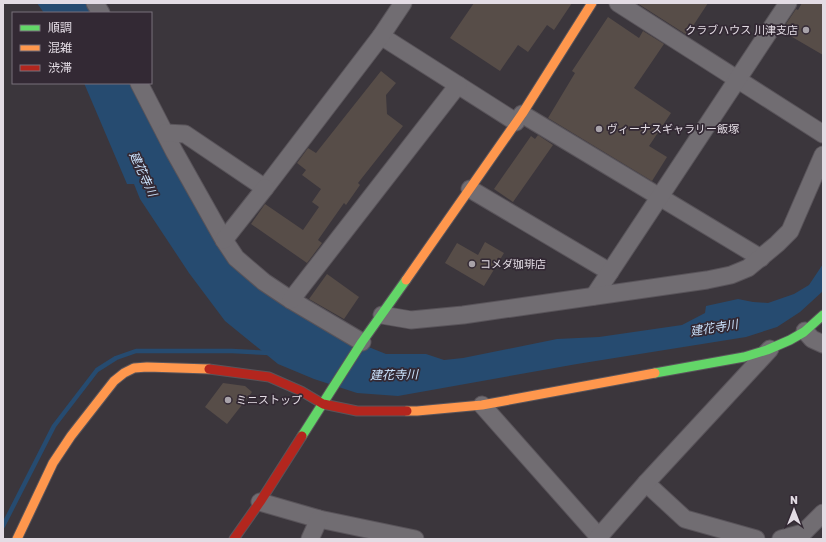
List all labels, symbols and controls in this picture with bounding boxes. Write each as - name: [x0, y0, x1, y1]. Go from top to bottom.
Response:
- legend: [12, 12, 152, 84]
- text: 順調: [48, 21, 72, 35]
- place label: クラブハウス 川津支店: [685, 24, 798, 37]
- marker: クラブハウス 川津支店: [801, 25, 811, 35]
- text: 混雑: [48, 41, 72, 55]
- text: 渋滞: [48, 61, 72, 75]
- place label: ヴィーナスギャラリー飯塚: [607, 123, 739, 136]
- marker: ヴィーナスギャラリー飯塚: [594, 124, 604, 134]
- water label: 建花寺川: [127, 149, 160, 201]
- place label: コメダ珈琲店: [480, 258, 546, 271]
- marker: コメダ珈琲店: [467, 259, 477, 269]
- water label: 建花寺川: [689, 317, 741, 339]
- water label: 建花寺川: [370, 368, 420, 382]
- place label: ミニストップ: [236, 394, 302, 407]
- marker: ミニストップ: [223, 395, 233, 405]
- north arrow: [774, 490, 814, 530]
- text: N: [790, 494, 798, 507]

